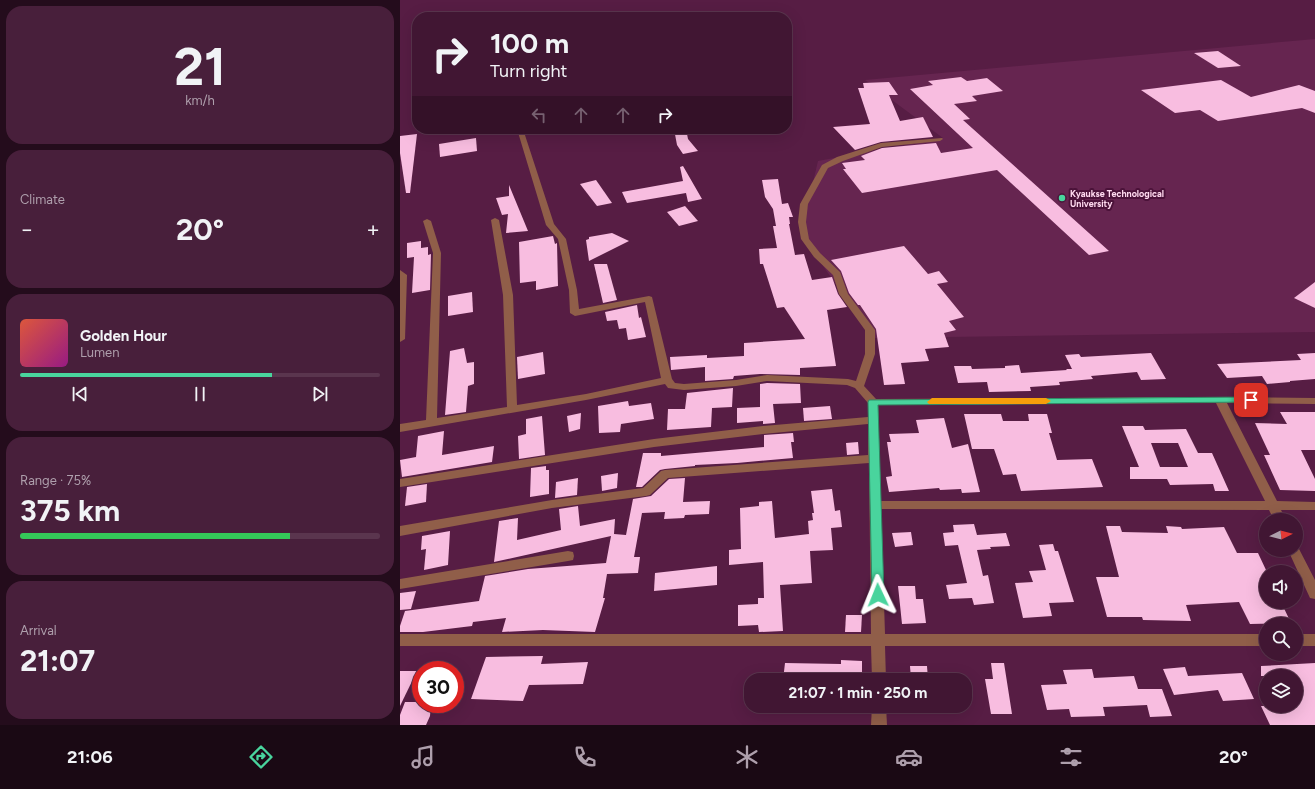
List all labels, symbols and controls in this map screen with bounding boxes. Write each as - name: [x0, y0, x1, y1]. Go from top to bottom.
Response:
- text: 100 m: [490, 26, 569, 60]
- icon: right: [424, 28, 476, 80]
- text: 21: [174, 36, 226, 98]
- text: Turn right: [490, 60, 567, 82]
- text: km/h: [185, 93, 215, 108]
- icon: left: [528, 104, 550, 126]
- icon: ahead: [570, 104, 592, 126]
- icon: ahead: [612, 104, 634, 126]
- icon: right: [654, 104, 676, 126]
- place label: Kyaukse Technological University: [1070, 188, 1164, 209]
- text: Climate: [20, 192, 65, 207]
- marker: Kyaukse Technological University: [1057, 193, 1067, 203]
- text: 20°: [176, 211, 224, 248]
- text: −: [20, 216, 34, 243]
- text: +: [366, 216, 380, 243]
- text: Golden Hour: [80, 327, 167, 345]
- text: Lumen: [80, 345, 119, 360]
- icon: previous: [69, 383, 91, 405]
- icon: pause: [189, 383, 211, 405]
- icon: next: [309, 383, 331, 405]
- pin: [1234, 383, 1268, 417]
- icon: arrive: [1240, 389, 1262, 411]
- text: Range · 75%: [20, 473, 91, 488]
- text: 375 km: [20, 492, 120, 529]
- north arrow: [1259, 513, 1303, 557]
- map controls: [1259, 513, 1303, 713]
- button: sound: [1259, 565, 1303, 609]
- position arrow: [857, 574, 899, 616]
- button: search: [1259, 617, 1303, 661]
- text: Arrival: [20, 623, 57, 638]
- text: 21:07: [20, 642, 95, 679]
- speed limit sign: 30: [412, 661, 464, 713]
- button: layers: [1259, 669, 1303, 713]
- text: 21:07 · 1 min · 250 m: [789, 684, 927, 702]
- icon: directions: [247, 743, 275, 771]
- icon: music: [409, 743, 437, 771]
- icon: phone: [571, 743, 599, 771]
- icon: climate: [733, 743, 761, 771]
- icon: car: [895, 743, 923, 771]
- icon: filters: [1057, 743, 1085, 771]
- text: 21:06: [67, 746, 113, 768]
- text: 20°: [1219, 746, 1248, 768]

